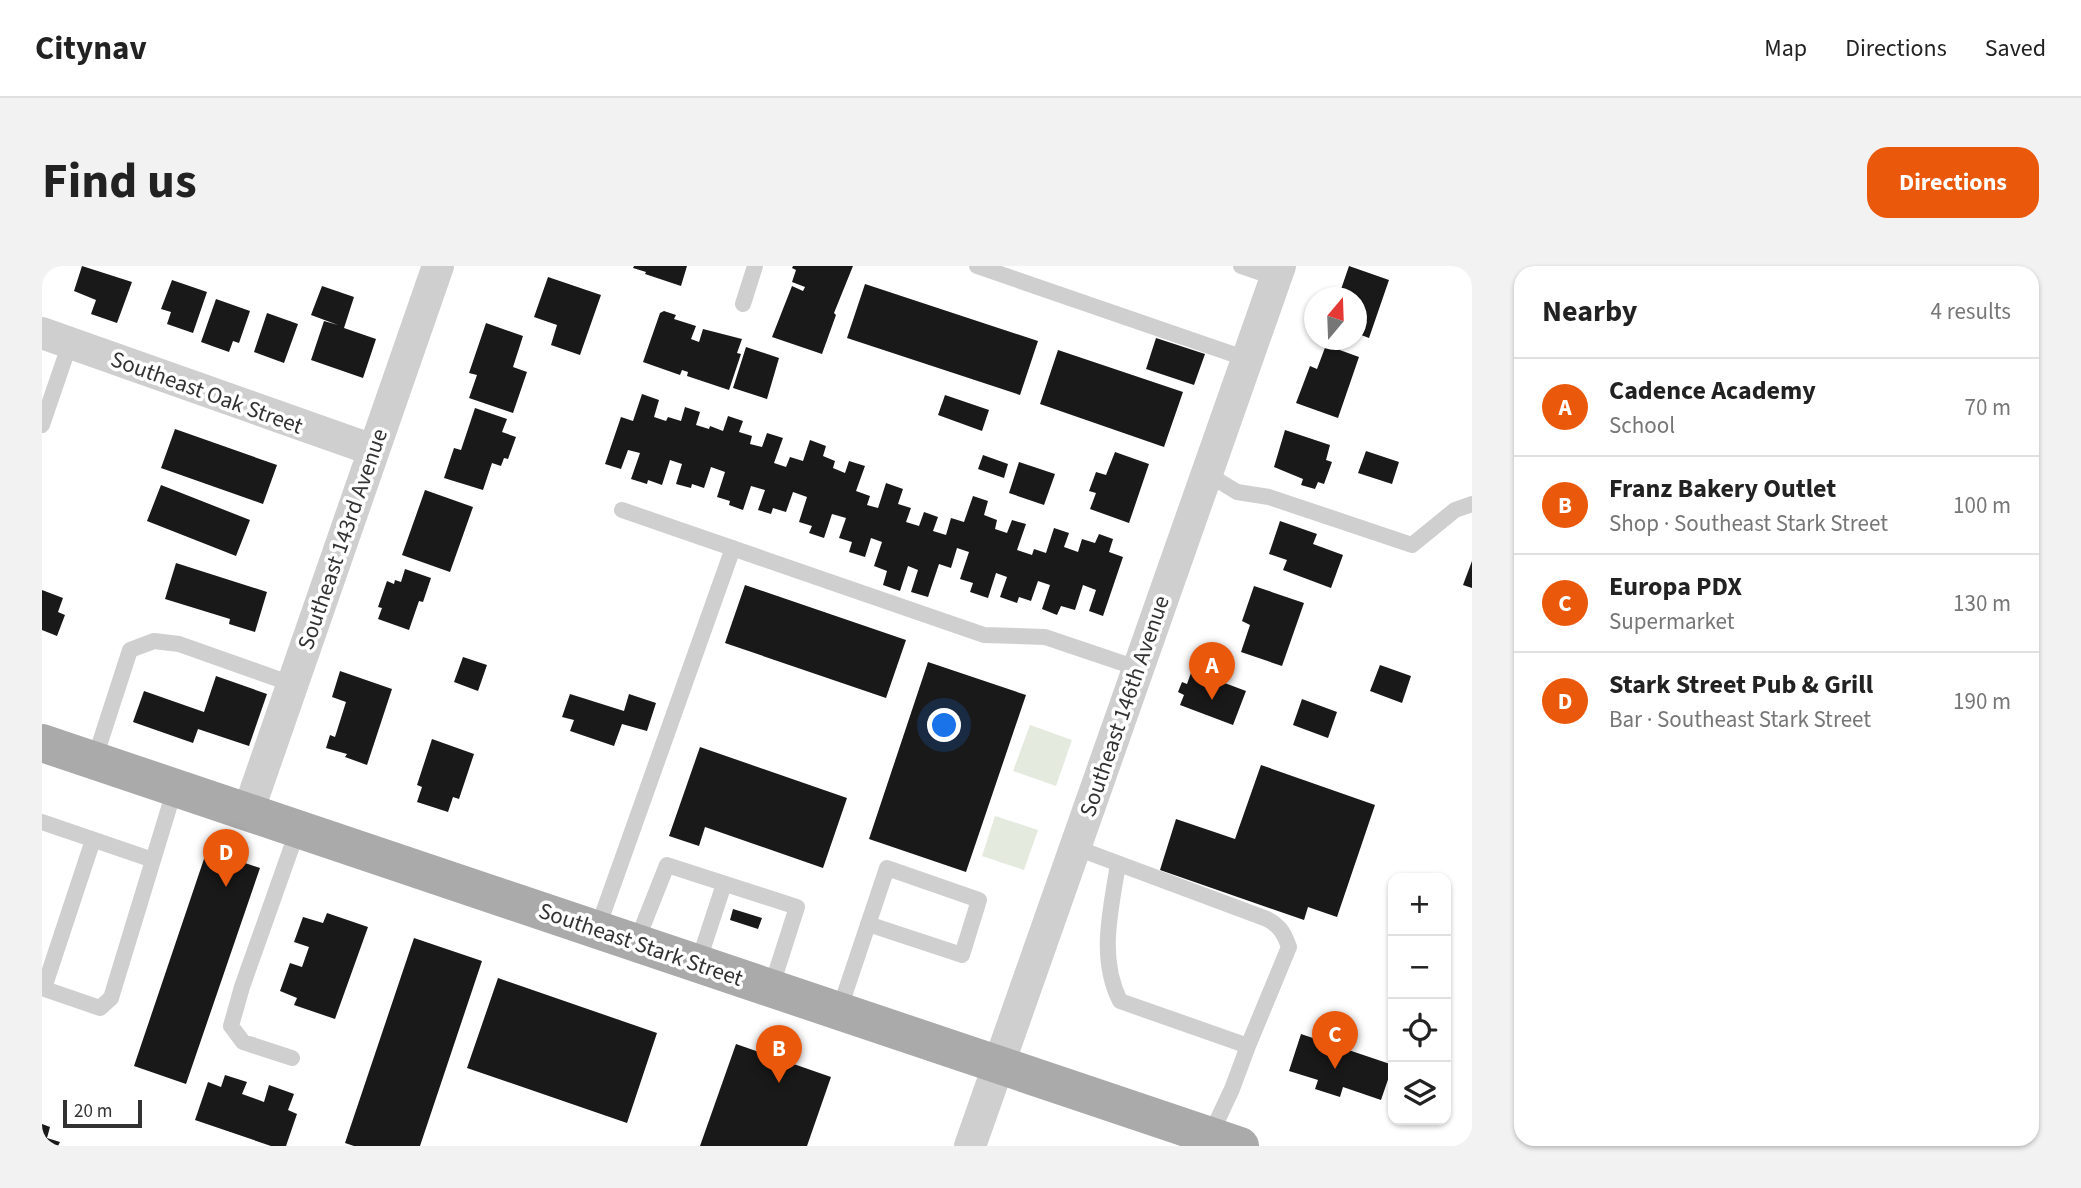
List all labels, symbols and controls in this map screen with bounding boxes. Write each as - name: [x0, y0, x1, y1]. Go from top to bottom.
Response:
- text: Citynav: [35, 25, 147, 72]
- text: Map: [1764, 31, 1807, 66]
- text: Directions: [1845, 31, 1947, 66]
- text: Saved: [1985, 31, 2046, 66]
- text: Find us: [42, 147, 197, 217]
- button: Directions: [1867, 147, 2039, 218]
- north arrow: [1304, 287, 1367, 350]
- text: Nearby: [1542, 290, 1637, 333]
- text: 4 results: [1931, 295, 2011, 328]
- street label: Southeast Oak Street: [106, 342, 308, 443]
- text: Cadence Academy: [1609, 372, 1816, 409]
- text: A: [1558, 391, 1572, 424]
- text: 70 m: [1964, 391, 2011, 424]
- text: School: [1609, 409, 1675, 442]
- street label: Southeast 143rd Avenue: [289, 424, 396, 654]
- text: Franz Bakery Outlet: [1609, 470, 1836, 507]
- text: B: [1558, 489, 1572, 522]
- text: 100 m: [1953, 489, 2011, 522]
- text: Shop · Southeast Stark Street: [1609, 507, 1888, 540]
- text: Europa PDX: [1609, 568, 1742, 605]
- text: C: [1558, 587, 1572, 620]
- text: 130 m: [1953, 587, 2011, 620]
- street label: Southeast 146th Avenue: [1071, 591, 1178, 821]
- text: Supermarket: [1609, 605, 1735, 638]
- pin: A: [1189, 642, 1235, 700]
- text: Stark Street Pub & Grill: [1609, 666, 1873, 703]
- text: D: [1558, 685, 1572, 718]
- text: 190 m: [1953, 685, 2011, 718]
- text: Bar · Southeast Stark Street: [1609, 703, 1871, 736]
- your location: [927, 708, 961, 742]
- pin: D: [203, 829, 249, 887]
- map controls: [1388, 873, 1451, 1125]
- button: +: [1388, 873, 1451, 936]
- street label: Southeast Stark Street: [534, 894, 748, 995]
- button: −: [1388, 936, 1451, 999]
- button: locate: [1388, 999, 1451, 1062]
- pin: C: [1312, 1011, 1358, 1069]
- pin: B: [756, 1025, 802, 1083]
- button: layers: [1388, 1062, 1451, 1125]
- scale bar: [63, 1097, 142, 1129]
- text: 20 m: [74, 1098, 112, 1125]

